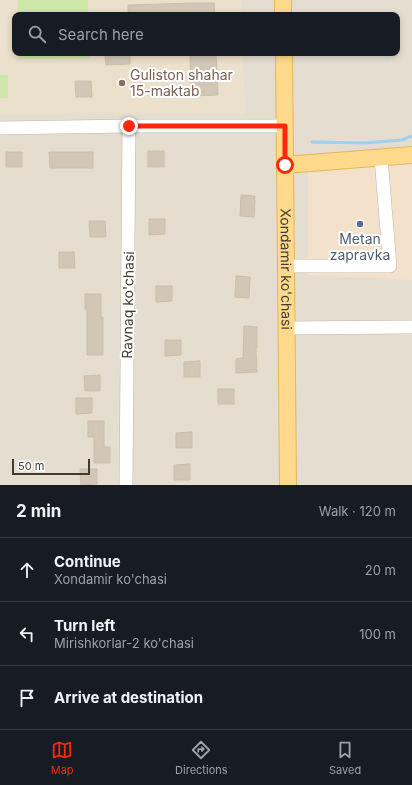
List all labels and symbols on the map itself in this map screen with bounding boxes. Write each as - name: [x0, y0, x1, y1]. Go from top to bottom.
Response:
- place label: Guliston shahar 15-maktab: [130, 66, 233, 99]
- marker: Guliston shahar 15-maktab: [117, 78, 127, 88]
- route end: [120, 117, 138, 135]
- route start: [276, 156, 294, 174]
- street label: Xondamir ko'chasi: [277, 208, 296, 330]
- marker: Metan zapravka: [355, 219, 365, 229]
- place label: Metan zapravka: [330, 230, 390, 263]
- street label: Ravnaq ko'chasi: [118, 251, 137, 359]
- scale bar: [12, 457, 90, 476]

